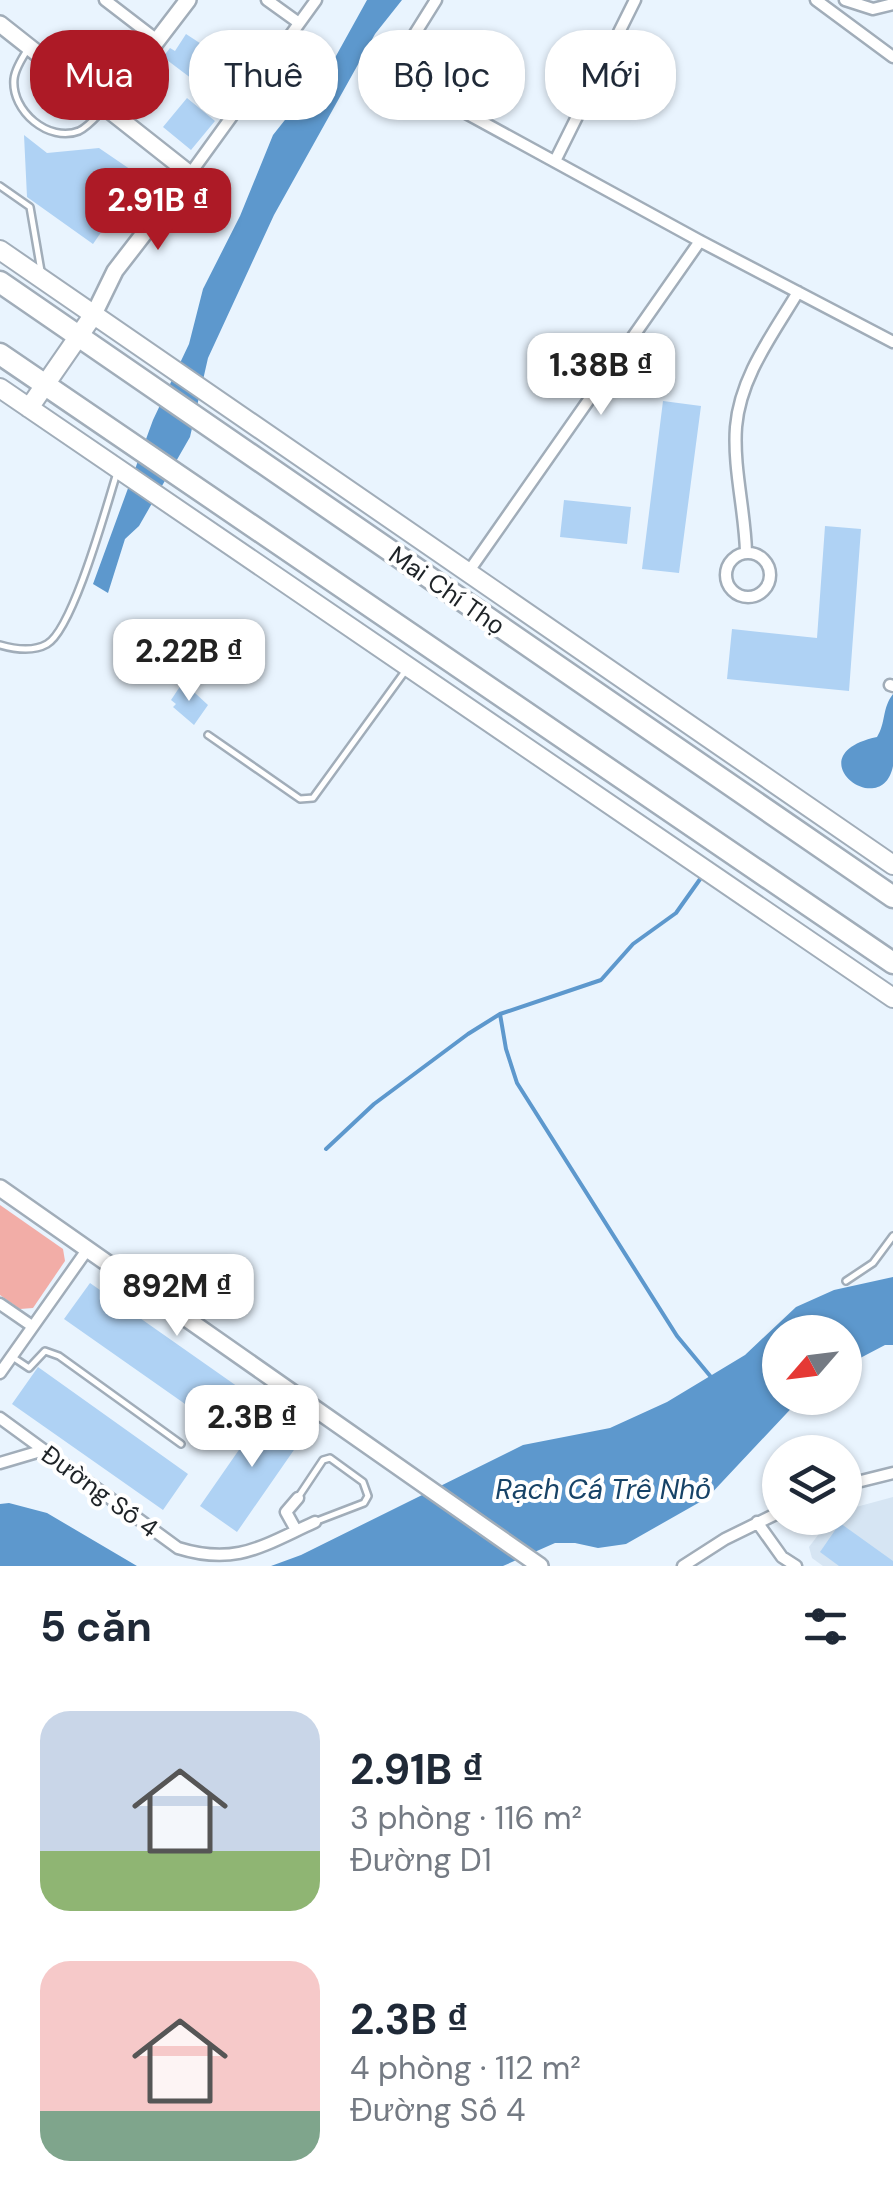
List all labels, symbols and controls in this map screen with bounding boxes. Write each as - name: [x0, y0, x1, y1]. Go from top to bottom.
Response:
- chip: Mua: [30, 30, 169, 120]
- chip: Thuê: [189, 30, 338, 120]
- chip: Bộ lọc: [358, 30, 525, 120]
- chip: Mới: [545, 30, 676, 120]
- pin: 2.91B ₫: [66, 168, 250, 253]
- text: 2.91B ₫: [107, 179, 209, 221]
- pin: 1.38B ₫: [509, 333, 693, 418]
- text: 1.38B ₫: [549, 344, 653, 386]
- street label: Mai Chí Thọ: [382, 538, 511, 642]
- pin: 2.22B ₫: [97, 619, 281, 704]
- text: 2.22B ₫: [135, 630, 243, 672]
- pin: 892M ₫: [96, 1254, 258, 1339]
- text: 892M ₫: [122, 1265, 232, 1307]
- north arrow: [762, 1315, 862, 1415]
- map controls: [762, 1315, 862, 1535]
- pin: 2.3B ₫: [171, 1385, 333, 1470]
- text: 2.3B ₫: [207, 1396, 297, 1438]
- button: layers: [762, 1435, 862, 1535]
- street label: Đường Số 4: [35, 1438, 165, 1545]
- water label: Rạch Cá Trê Nhỏ: [495, 1471, 711, 1508]
- text: 5 căn: [40, 1599, 152, 1654]
- icon: filters: [798, 1599, 853, 1654]
- text: 2.91B ₫: [350, 1742, 483, 1797]
- icon: home: [120, 1751, 240, 1871]
- text: 3 phòng · 116 m²: [350, 1797, 582, 1839]
- text: Đường D1: [350, 1839, 492, 1881]
- text: 2.3B ₫: [350, 1992, 468, 2047]
- icon: home: [120, 2001, 240, 2121]
- text: 4 phòng · 112 m²: [350, 2047, 581, 2089]
- text: Đường Số 4: [350, 2089, 525, 2131]

